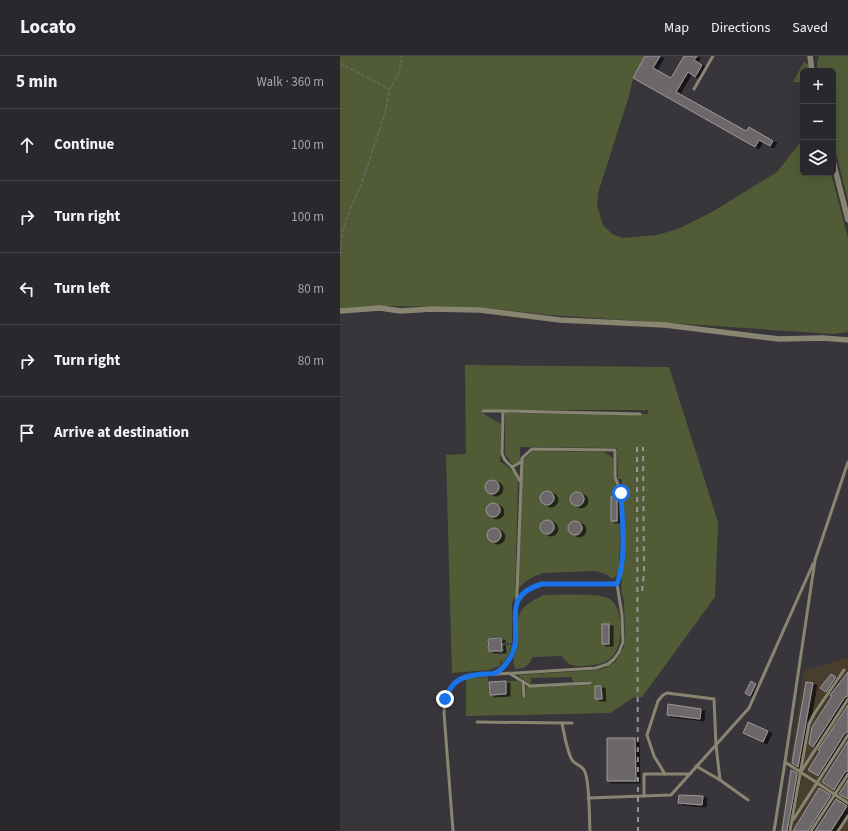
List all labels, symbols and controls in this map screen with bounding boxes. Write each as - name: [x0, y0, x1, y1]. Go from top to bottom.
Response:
- text: Locato: [20, 14, 76, 41]
- text: Map: [664, 18, 689, 38]
- text: Directions: [711, 18, 770, 38]
- text: Saved: [792, 18, 828, 38]
- map controls: [800, 68, 836, 176]
- button: +: [800, 68, 836, 104]
- text: 5 min: [16, 70, 57, 94]
- text: Walk · 360 m: [256, 73, 324, 91]
- button: −: [800, 104, 836, 140]
- icon: ahead: [16, 134, 38, 156]
- text: Continue: [54, 134, 114, 155]
- text: 100 m: [291, 136, 324, 154]
- button: layers: [800, 140, 836, 176]
- icon: right: [16, 206, 38, 228]
- text: Turn right: [54, 206, 120, 227]
- text: 100 m: [291, 208, 324, 226]
- icon: left: [16, 278, 38, 300]
- text: Turn left: [54, 278, 110, 299]
- text: 80 m: [298, 280, 324, 298]
- icon: right: [16, 350, 38, 372]
- text: Turn right: [54, 350, 120, 371]
- text: 80 m: [298, 352, 324, 370]
- icon: arrive: [16, 422, 38, 444]
- text: Arrive at destination: [54, 422, 189, 443]
- route start: [612, 484, 630, 502]
- route end: [436, 690, 454, 708]

